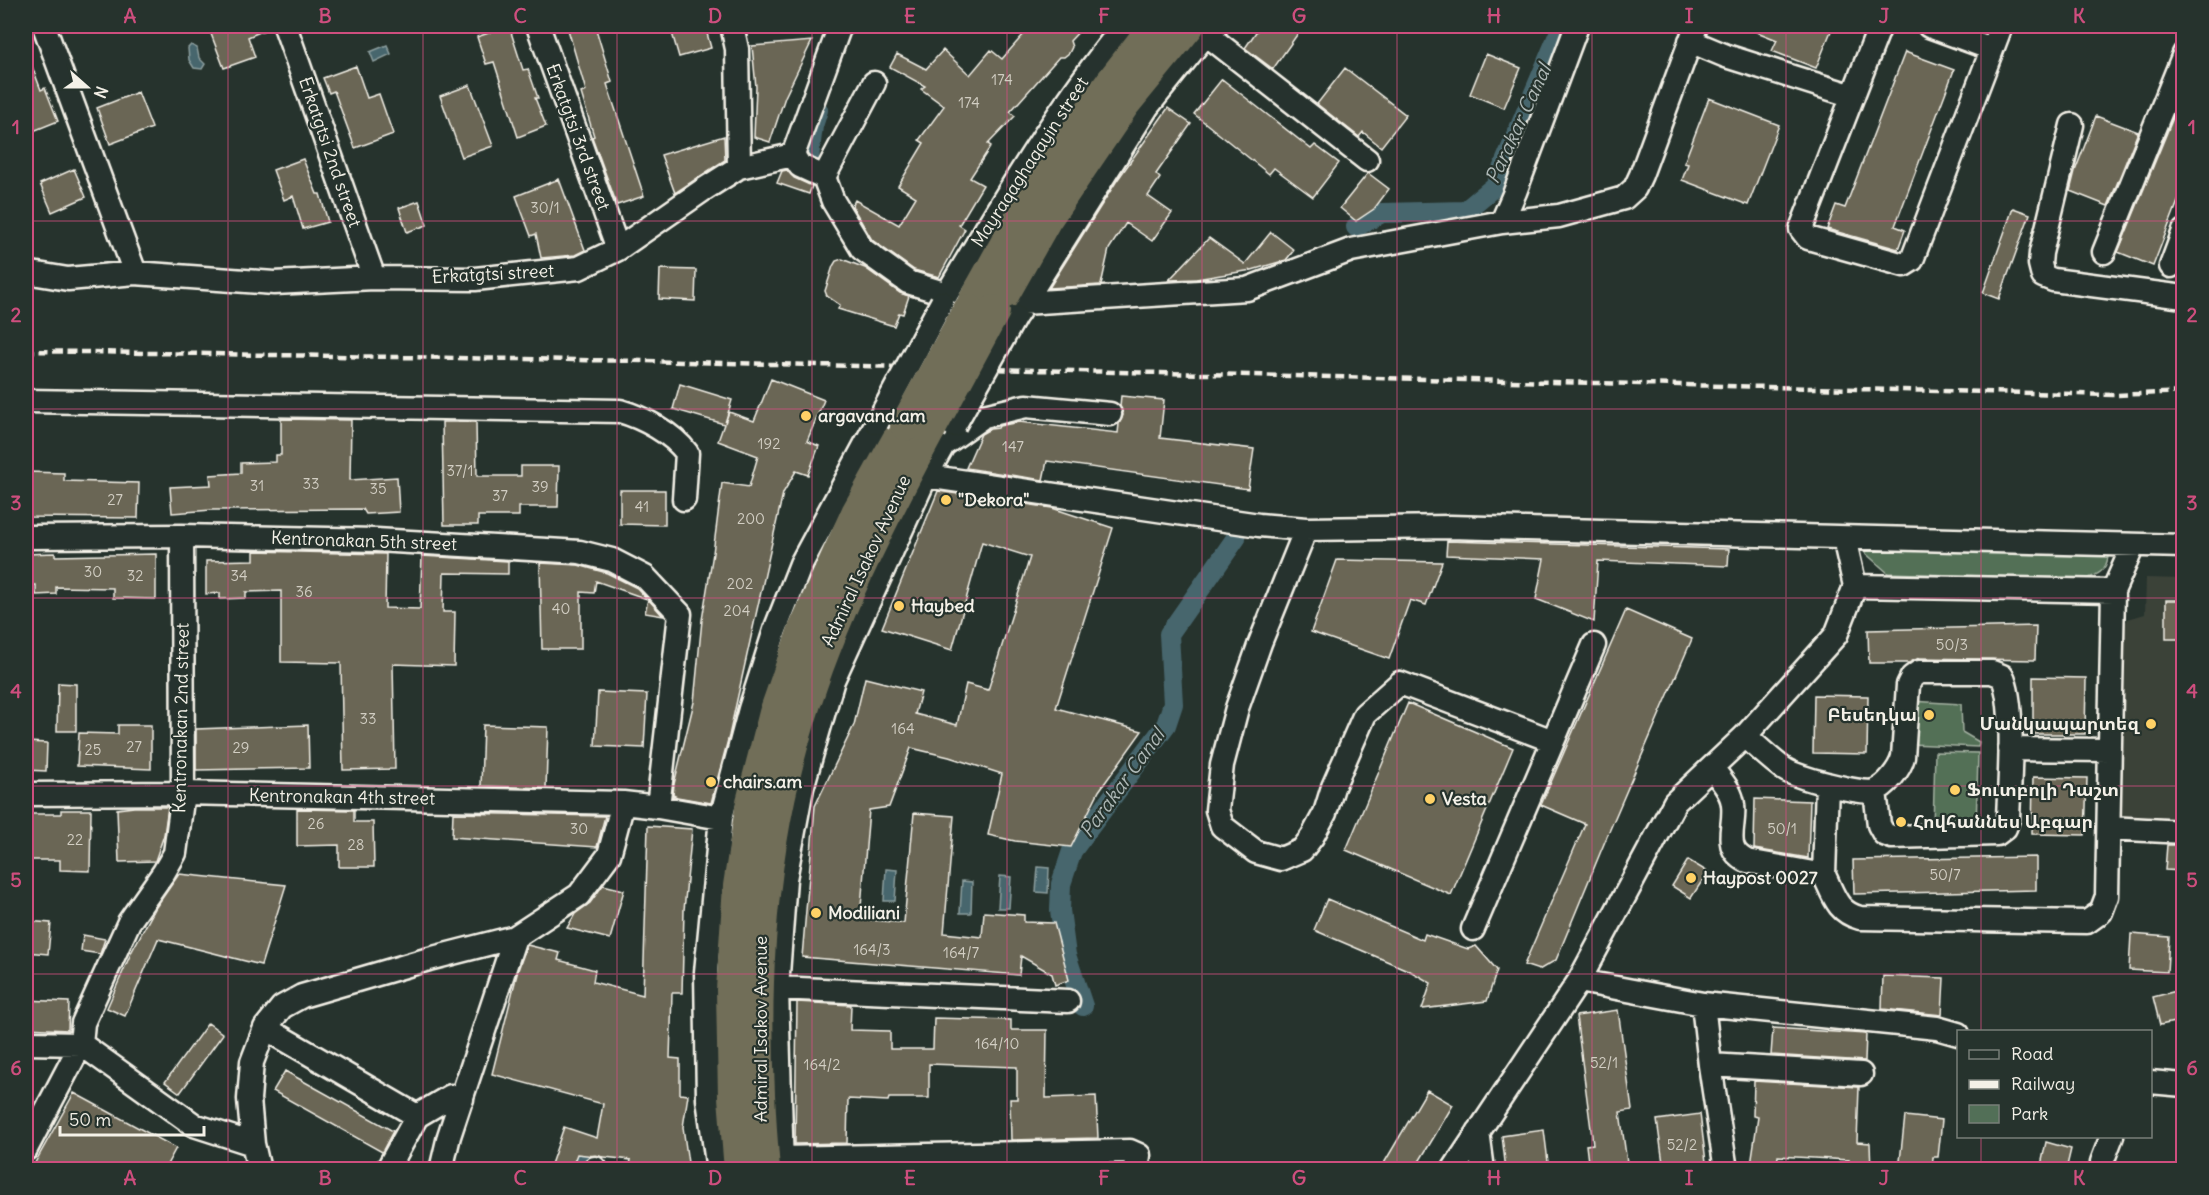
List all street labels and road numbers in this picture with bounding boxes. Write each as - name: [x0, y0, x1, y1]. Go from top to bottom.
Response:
- street label: Erkatgtsi 3rd street: [541, 60, 616, 213]
- street label: Mayraqaghaqayin street: [966, 72, 1093, 251]
- street label: Erkatgtsi 2nd street: [294, 74, 367, 230]
- street label: Erkatgtsi street: [431, 259, 555, 288]
- street label: Admiral Isakov Avenue: [816, 471, 915, 650]
- street label: Kentronakan 5th street: [270, 526, 458, 555]
- street label: Kentronakan 2nd street: [167, 623, 194, 813]
- street label: Kentronakan 4th street: [249, 783, 435, 810]
- street label: Admiral Isakov Avenue: [749, 936, 772, 1122]

